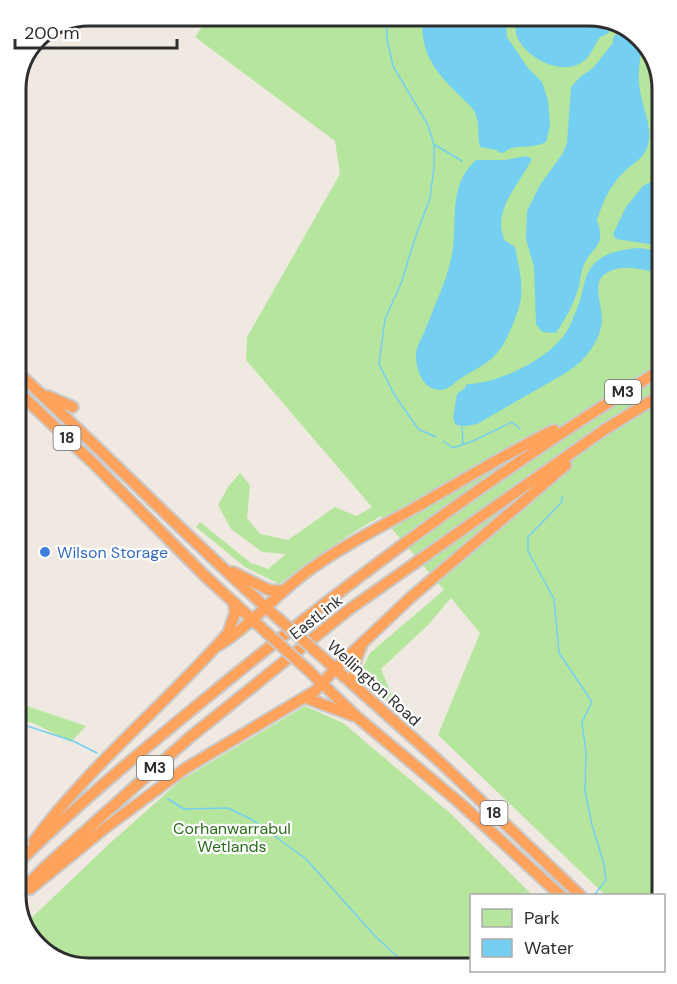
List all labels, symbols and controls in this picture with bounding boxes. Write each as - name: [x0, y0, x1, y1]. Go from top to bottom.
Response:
- scale bar: [15, 12, 177, 50]
- text: 200 m: [24, 21, 80, 45]
- road number: M3: [605, 380, 641, 404]
- road number: 18: [54, 426, 80, 450]
- place label: Wilson Storage: [57, 542, 168, 563]
- marker: Wilson Storage: [38, 545, 52, 559]
- street label: EastLink: [285, 590, 347, 644]
- street label: Wellington Road: [323, 635, 425, 731]
- road number: M3: [137, 756, 173, 780]
- road number: 18: [480, 801, 508, 825]
- park label: Corhanwarrabul Wetlands: [173, 818, 291, 857]
- legend: [470, 894, 665, 972]
- text: Park: [524, 906, 560, 930]
- text: Water: [524, 936, 574, 960]

